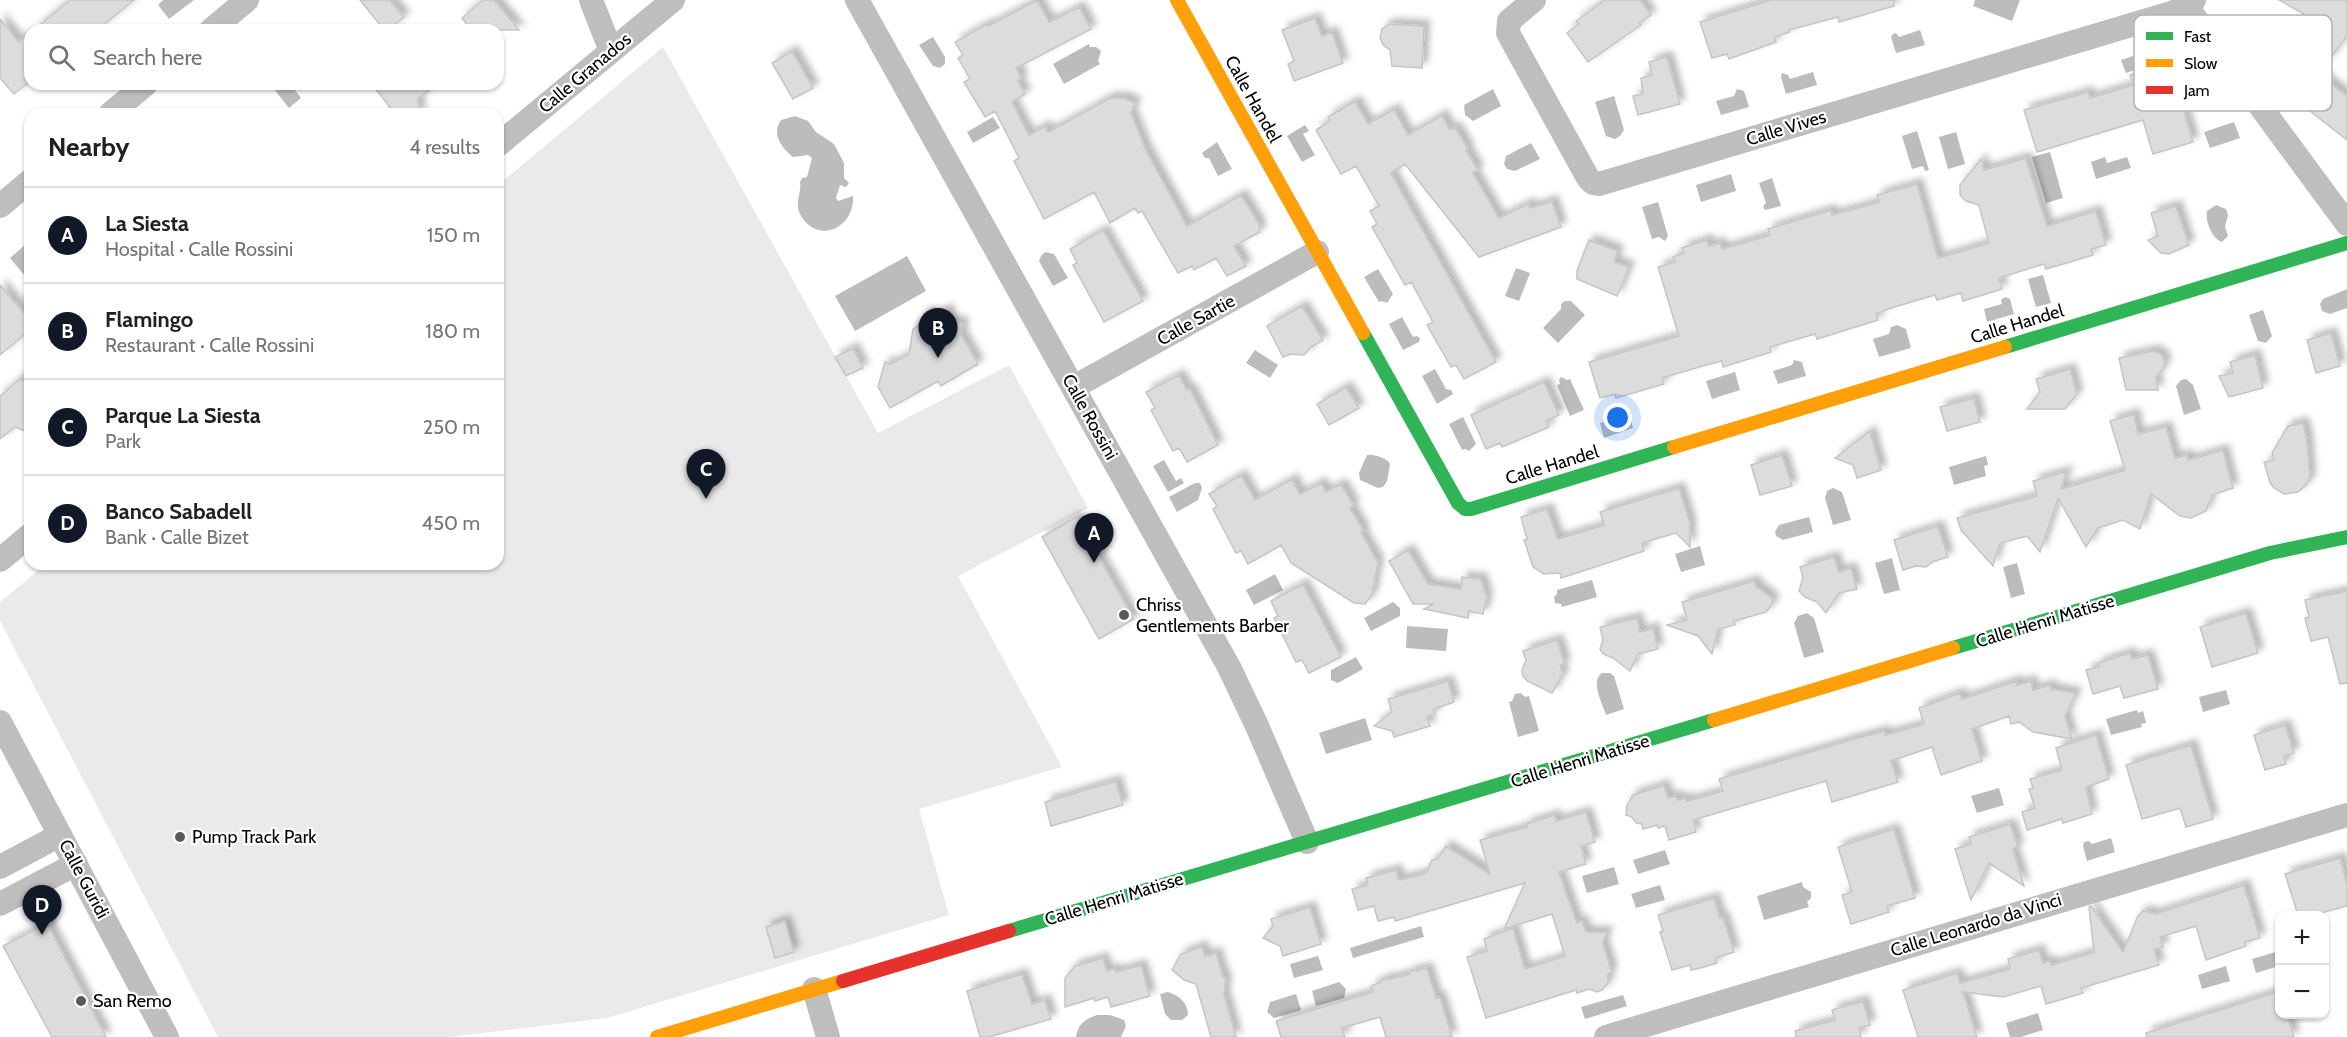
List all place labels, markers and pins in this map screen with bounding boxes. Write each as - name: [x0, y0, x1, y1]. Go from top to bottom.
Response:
- pin: B: [918, 308, 958, 358]
- pin: C: [686, 450, 726, 499]
- pin: A: [1074, 514, 1114, 563]
- place label: Chriss Gentlements Barber: [1136, 594, 1289, 637]
- marker: Chriss Gentlements Barber: [1117, 608, 1131, 622]
- place label: Pump Track Park: [192, 826, 317, 848]
- marker: Pump Track Park: [173, 830, 187, 844]
- pin: D: [22, 886, 62, 935]
- place label: San Remo: [93, 990, 172, 1012]
- marker: San Remo: [74, 994, 88, 1008]

